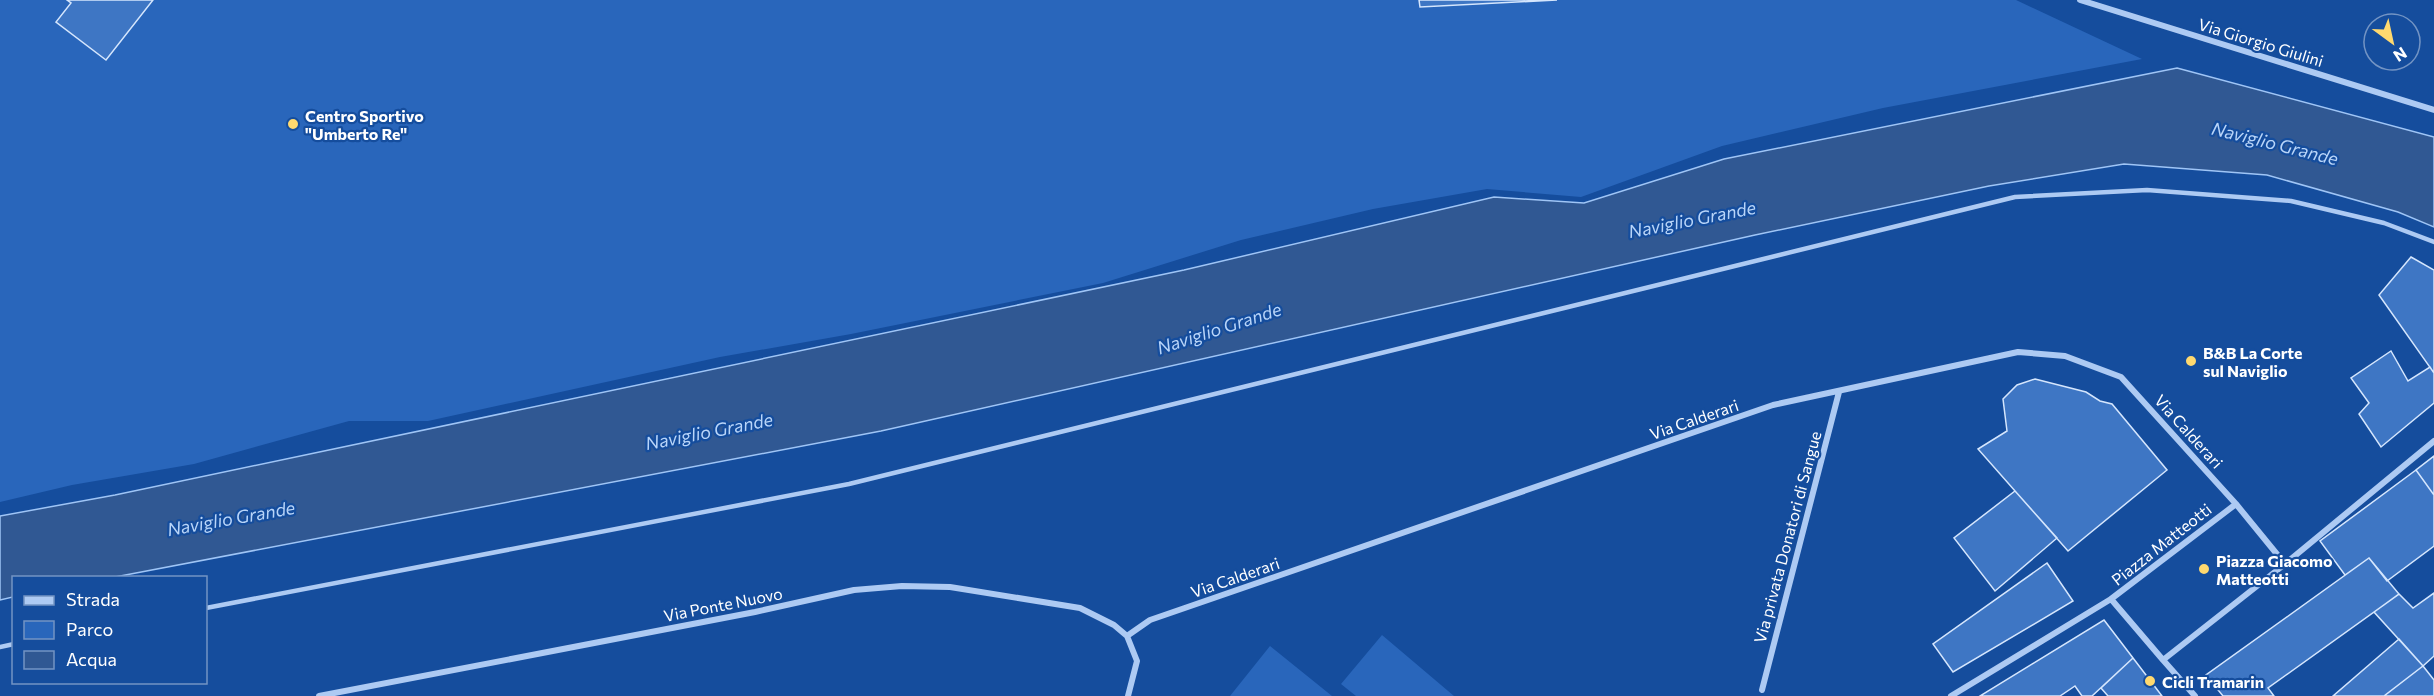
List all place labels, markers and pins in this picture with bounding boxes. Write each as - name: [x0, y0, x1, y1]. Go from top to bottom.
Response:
- place label: Centro Sportivo "Umberto Re": [305, 106, 424, 143]
- marker: Centro Sportivo "Umberto Re": [286, 117, 300, 131]
- place label: B&B La Corte sul Naviglio: [2203, 343, 2302, 380]
- marker: B&B La Corte sul Naviglio: [2184, 354, 2198, 368]
- place label: Piazza Giacomo Matteotti: [2216, 551, 2333, 588]
- marker: Piazza Giacomo Matteotti: [2197, 562, 2211, 576]
- place label: Cicli Tramarin: [2162, 672, 2264, 691]
- marker: Cicli Tramarin: [2143, 674, 2157, 688]

